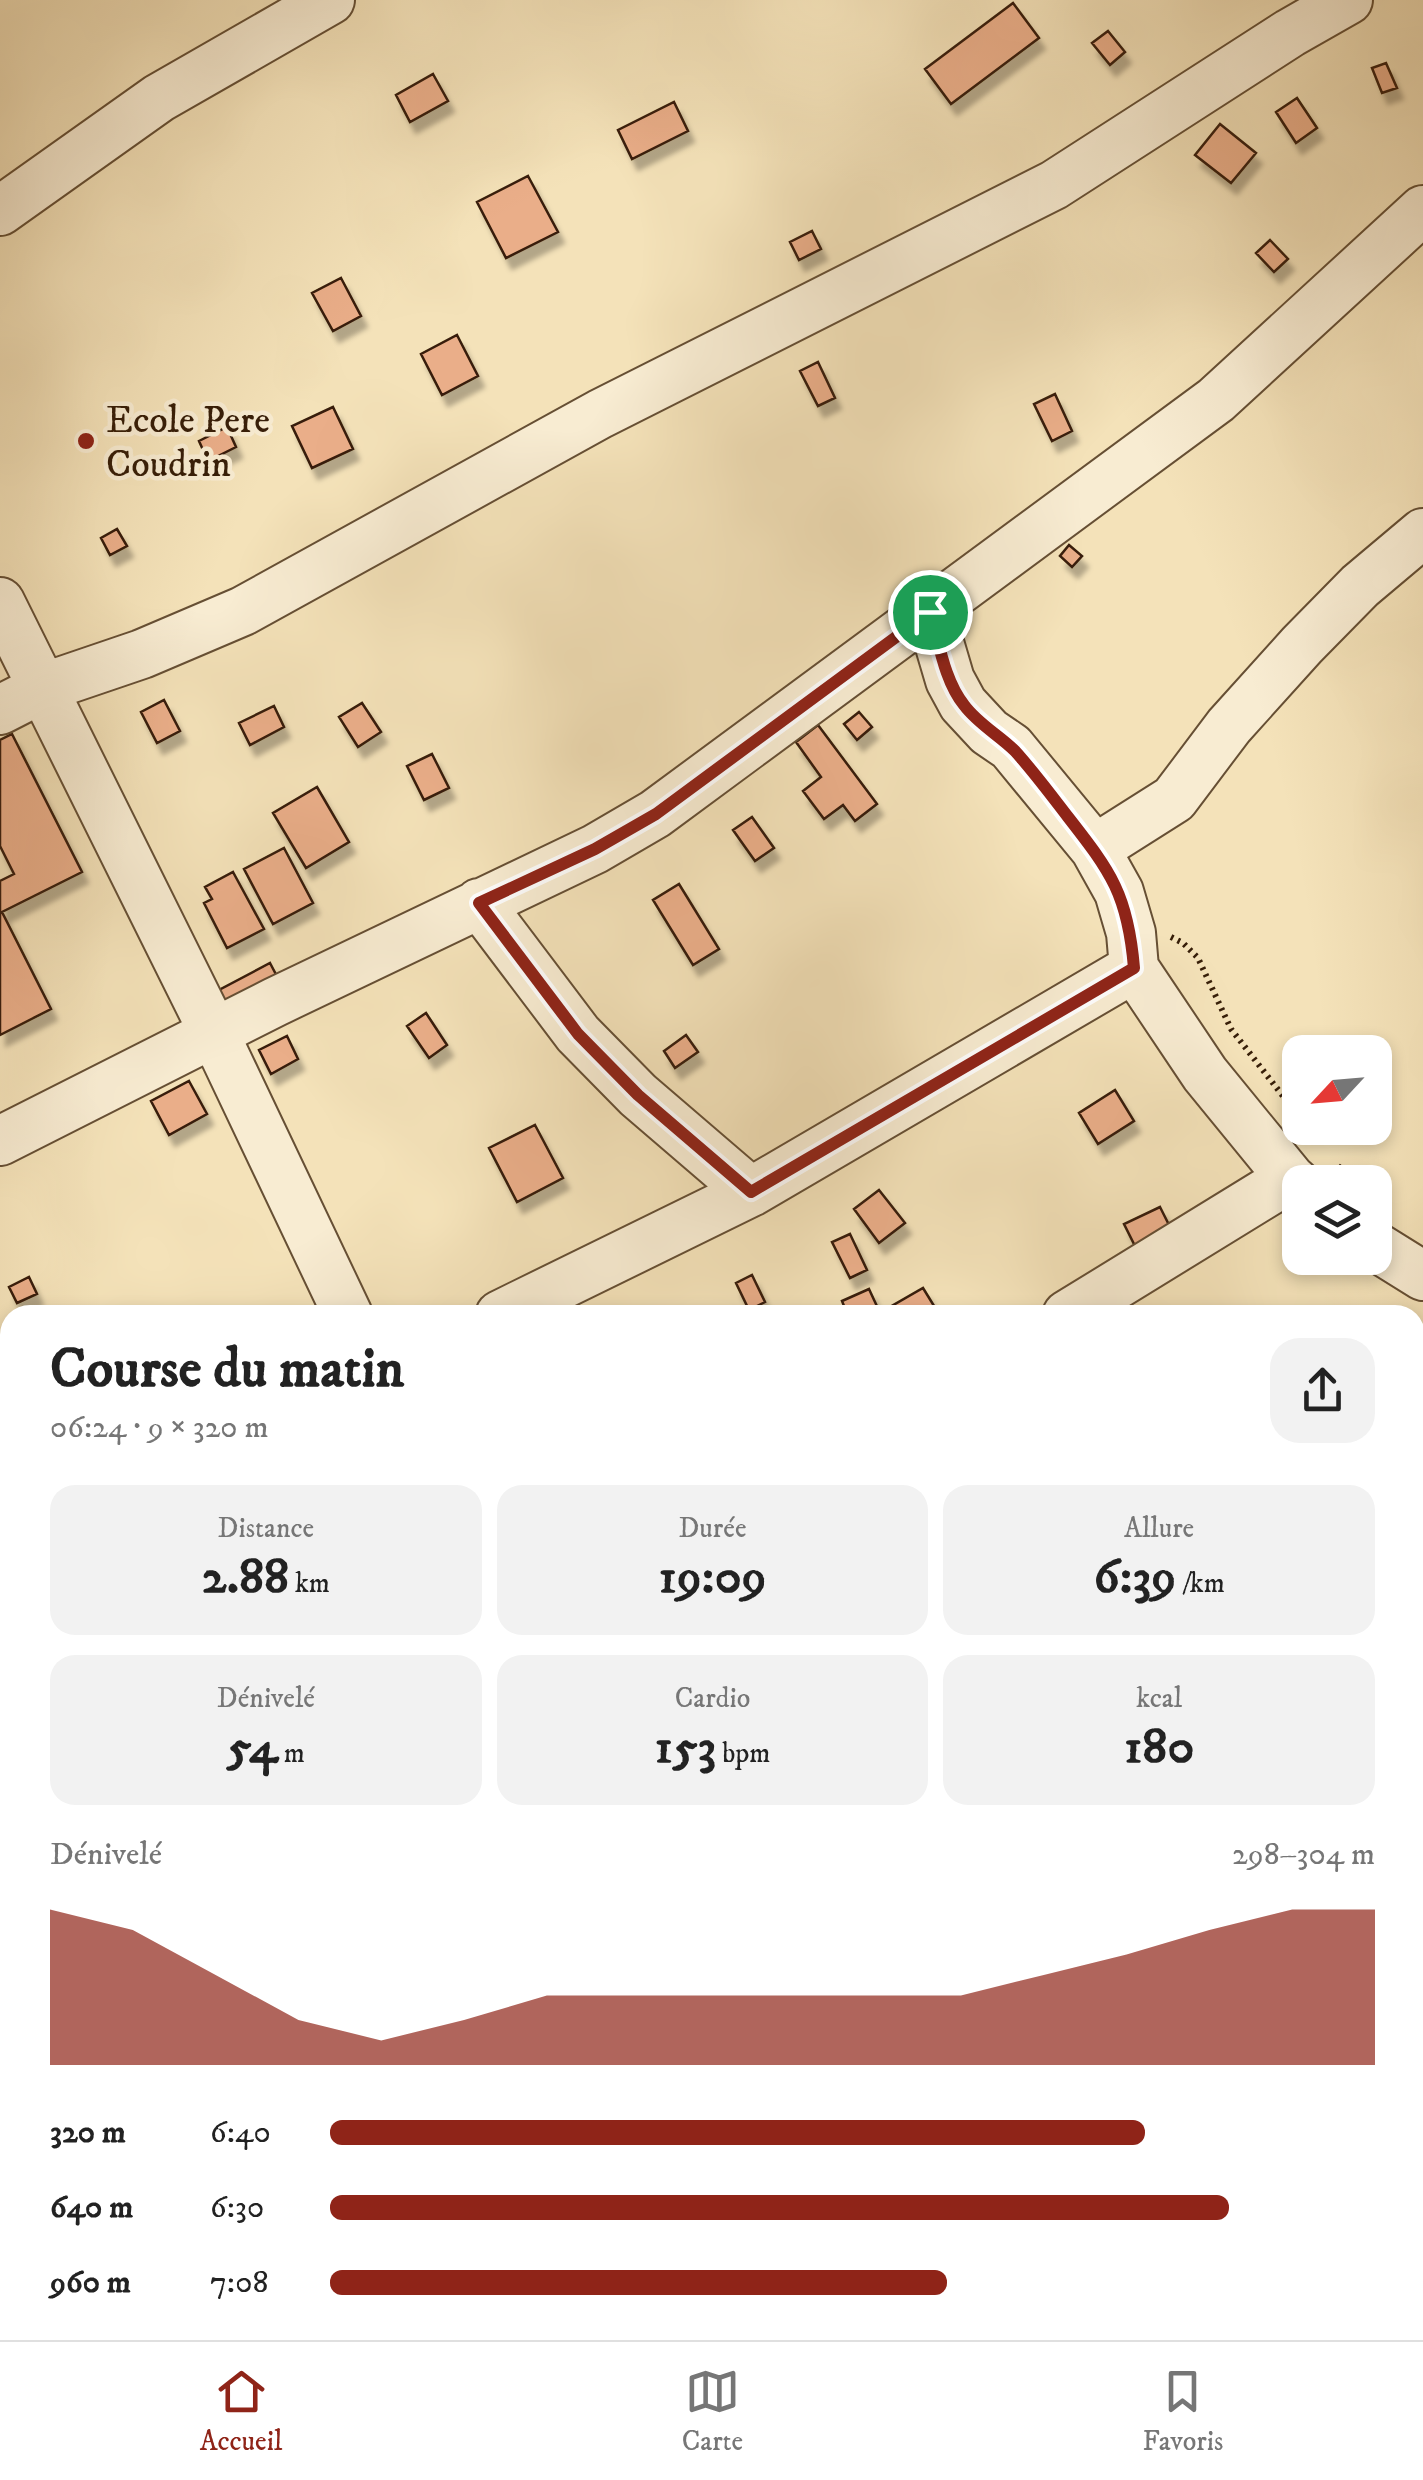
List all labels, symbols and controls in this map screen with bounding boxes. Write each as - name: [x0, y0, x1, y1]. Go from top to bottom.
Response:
- place label: Ecole Pere Coudrin: [106, 397, 270, 489]
- marker: Ecole Pere Coudrin: [75, 430, 97, 452]
- pin: [888, 570, 973, 655]
- icon: arrive: [903, 585, 958, 640]
- north arrow: [1282, 1035, 1392, 1145]
- map controls: [1282, 1035, 1392, 1275]
- button: layers: [1282, 1165, 1392, 1275]
- text: Course du matin: [50, 1336, 404, 1405]
- button: share: [1270, 1338, 1375, 1443]
- text: 06:24 · 9 × 320 m: [50, 1408, 268, 1448]
- text: Distance: [218, 1511, 314, 1546]
- text: Durée: [678, 1511, 746, 1546]
- text: Allure: [1124, 1511, 1194, 1546]
- text: 2.88: [202, 1546, 289, 1609]
- text: 19:09: [658, 1546, 767, 1609]
- text: 6:39: [1094, 1546, 1176, 1609]
- text: km: [289, 1566, 330, 1601]
- text: /km: [1176, 1566, 1225, 1601]
- text: Dénivelé: [217, 1681, 315, 1716]
- text: Cardio: [675, 1681, 750, 1716]
- text: kcal: [1136, 1681, 1182, 1716]
- text: 54: [227, 1716, 278, 1779]
- text: 153: [655, 1716, 716, 1779]
- text: 180: [1124, 1716, 1194, 1779]
- text: m: [278, 1736, 305, 1771]
- text: bpm: [716, 1736, 770, 1771]
- text: Dénivelé: [50, 1835, 162, 1875]
- text: 298–304 m: [1232, 1835, 1375, 1875]
- text: 320 m: [50, 2113, 126, 2153]
- text: 6:40: [210, 2113, 271, 2153]
- text: 640 m: [50, 2188, 133, 2228]
- text: 6:30: [210, 2188, 264, 2228]
- text: 960 m: [50, 2263, 131, 2303]
- text: 7:08: [210, 2263, 268, 2303]
- tab: Accueil: [200, 2364, 282, 2459]
- tab: Carte: [682, 2364, 743, 2459]
- tab: Favoris: [1143, 2364, 1223, 2459]

